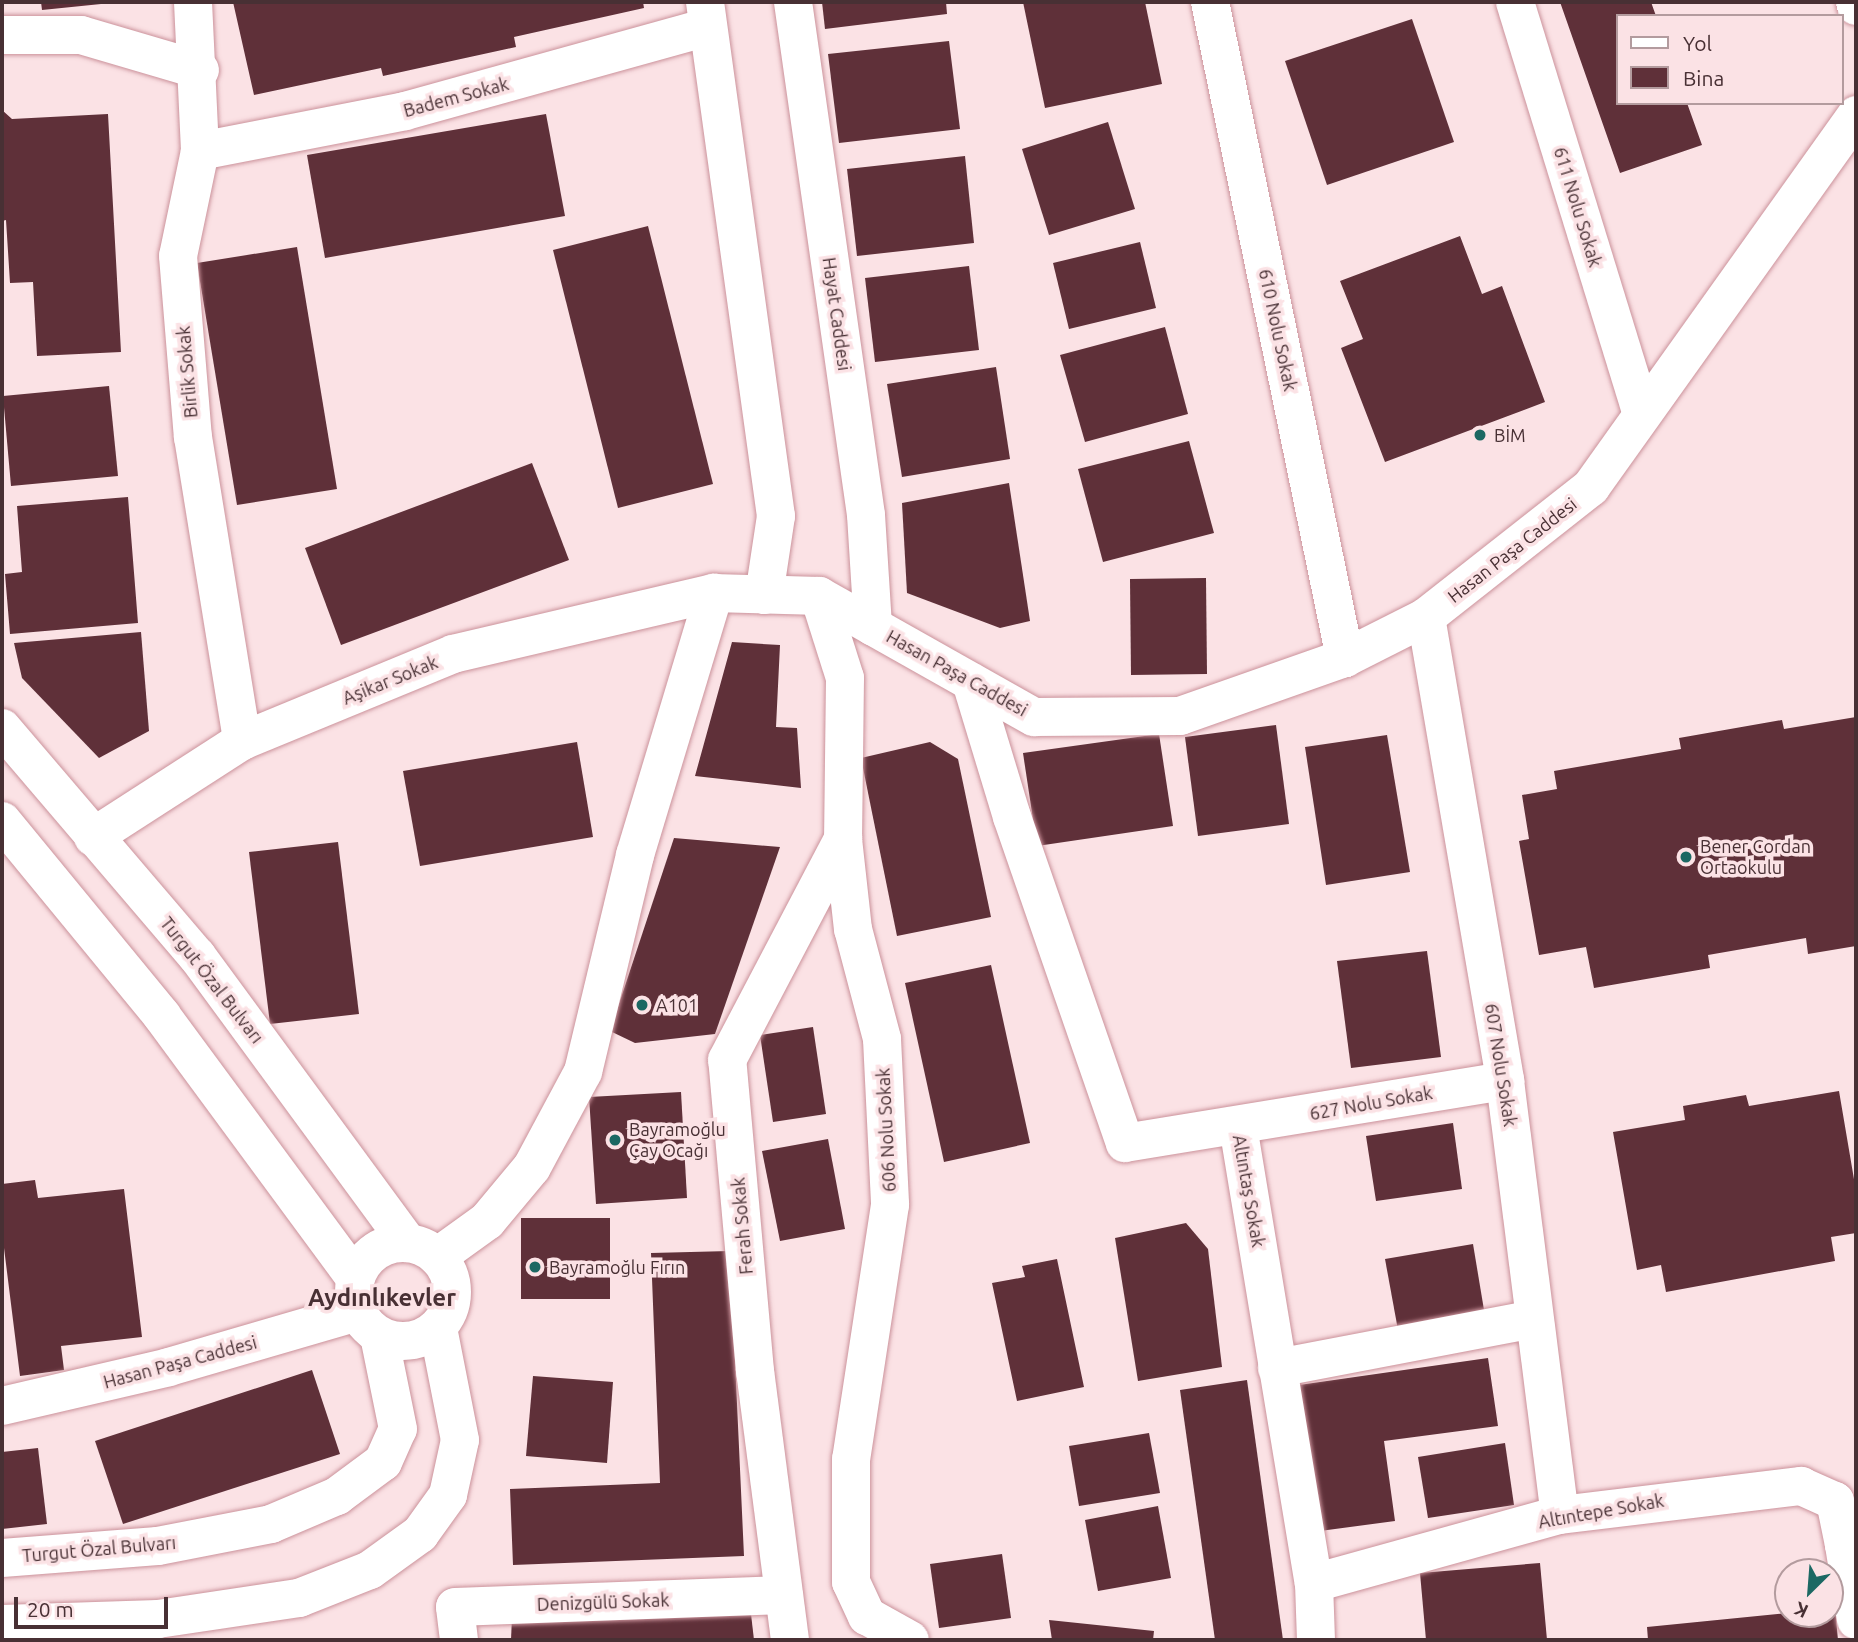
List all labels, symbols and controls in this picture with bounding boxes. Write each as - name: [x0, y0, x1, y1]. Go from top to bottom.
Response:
- legend: [1616, 14, 1844, 105]
- text: Yol: [1683, 31, 1712, 55]
- text: Bina: [1683, 66, 1724, 90]
- street label: Badem Sokak: [401, 73, 511, 121]
- street label: 611 Nolu Sokak: [1549, 144, 1607, 270]
- street label: Hayat Caddesi: [818, 256, 856, 372]
- street label: 610 Nolu Sokak: [1254, 267, 1302, 393]
- street label: Birlik Sokak: [172, 325, 202, 419]
- place label: BİM: [1494, 424, 1526, 446]
- marker: BİM: [1472, 427, 1488, 443]
- street label: Hasan Paşa Caddesi: [1443, 493, 1581, 607]
- street label: Hasan Paşa Caddesi: [883, 625, 1031, 721]
- street label: Aşikar Sokak: [339, 651, 441, 709]
- place label: Bener Cordan Ortaokulu: [1700, 836, 1811, 878]
- marker: Bener Cordan Ortaokulu: [1678, 849, 1694, 865]
- street label: Turgut Özal Bulvarı: [156, 913, 268, 1047]
- place label: A101: [656, 994, 698, 1016]
- marker: A101: [634, 997, 650, 1013]
- street label: 607 Nolu Sokak: [1481, 1002, 1521, 1128]
- street label: 606 Nolu Sokak: [872, 1067, 900, 1193]
- street label: 627 Nolu Sokak: [1308, 1082, 1434, 1124]
- place label: Bayramoğlu Çay Ocağı: [629, 1119, 726, 1162]
- marker: Bayramoğlu Çay Ocağı: [607, 1132, 623, 1148]
- street label: Altıntaş Sokak: [1228, 1133, 1270, 1249]
- street label: Ferah Sokak: [727, 1177, 757, 1275]
- place label: Bayramoğlu Fırın: [549, 1256, 685, 1278]
- marker: Bayramoğlu Fırın: [527, 1259, 543, 1275]
- district label: Aydınlıkevler: [308, 1284, 456, 1312]
- street label: Hasan Paşa Caddesi: [101, 1331, 259, 1393]
- street label: Altıntepe Sokak: [1537, 1489, 1665, 1533]
- street label: Turgut Özal Bulvarı: [21, 1532, 177, 1566]
- north arrow: [1774, 1558, 1844, 1628]
- scale bar: [18, 1582, 172, 1626]
- street label: Denizgülü Sokak: [536, 1589, 670, 1615]
- text: 20 m: [27, 1597, 74, 1621]
- text: K: [1791, 1598, 1811, 1623]

